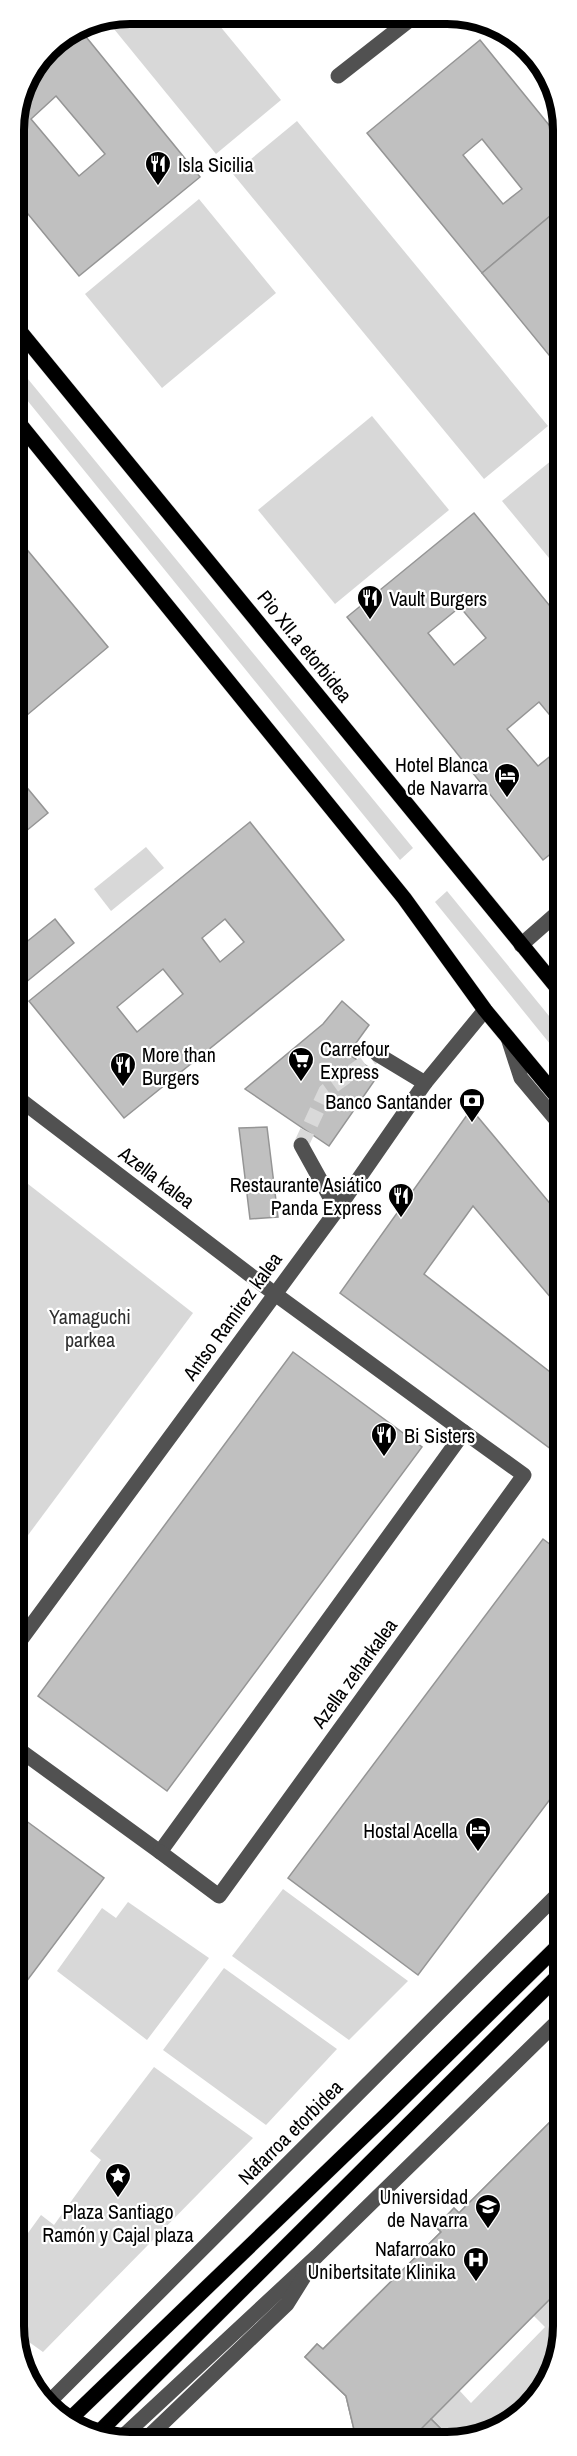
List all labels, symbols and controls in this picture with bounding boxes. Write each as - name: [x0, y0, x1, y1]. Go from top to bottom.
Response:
- restaurant icon: Isla Sicilia: [143, 149, 173, 187]
- place label: Isla Sicilia: [178, 151, 254, 178]
- restaurant icon: Vault Burgers: [355, 583, 385, 621]
- street label: Pio XII.a etorbidea: [251, 584, 359, 708]
- place label: Vault Burgers: [389, 585, 487, 612]
- place label: Hotel Blanca de Navarra: [395, 751, 488, 801]
- hotel icon: Hotel Blanca de Navarra: [492, 761, 522, 799]
- place label: Carrefour Express: [320, 1035, 390, 1085]
- place label: More than Burgers: [142, 1041, 216, 1091]
- supermarket icon: Carrefour Express: [286, 1045, 316, 1083]
- restaurant icon: More than Burgers: [108, 1050, 138, 1088]
- bank icon: Banco Santander: [457, 1086, 487, 1124]
- place label: Banco Santander: [325, 1088, 453, 1115]
- street label: Azella kalea: [113, 1139, 200, 1214]
- place label: Restaurante Asiático Panda Express: [230, 1171, 382, 1221]
- restaurant icon: Restaurante Asiático Panda Express: [386, 1181, 416, 1219]
- street label: Antso Ramirez kalea: [176, 1246, 288, 1386]
- park label: Yamaguchi parkea: [49, 1303, 131, 1353]
- restaurant icon: Bi Sisters: [369, 1420, 399, 1458]
- place label: Bi Sisters: [404, 1422, 475, 1449]
- street label: Azella zeharkalea: [304, 1613, 403, 1734]
- hotel icon: Hostal Acella: [463, 1815, 493, 1853]
- place label: Hostal Acella: [363, 1817, 458, 1844]
- street label: Nafarroa etorbidea: [232, 2074, 348, 2190]
- place icon: Plaza Santiago Ramón y Cajal plaza: [103, 2161, 133, 2199]
- place label: Universidad de Navarra: [380, 2183, 468, 2233]
- school or university icon: Universidad de Navarra: [473, 2192, 503, 2230]
- place label: Plaza Santiago Ramón y Cajal plaza: [42, 2198, 194, 2248]
- place label: Nafarroako Unibertsitate Klinika: [307, 2235, 456, 2285]
- hospital icon: Nafarroako Unibertsitate Klinika: [461, 2245, 491, 2283]

